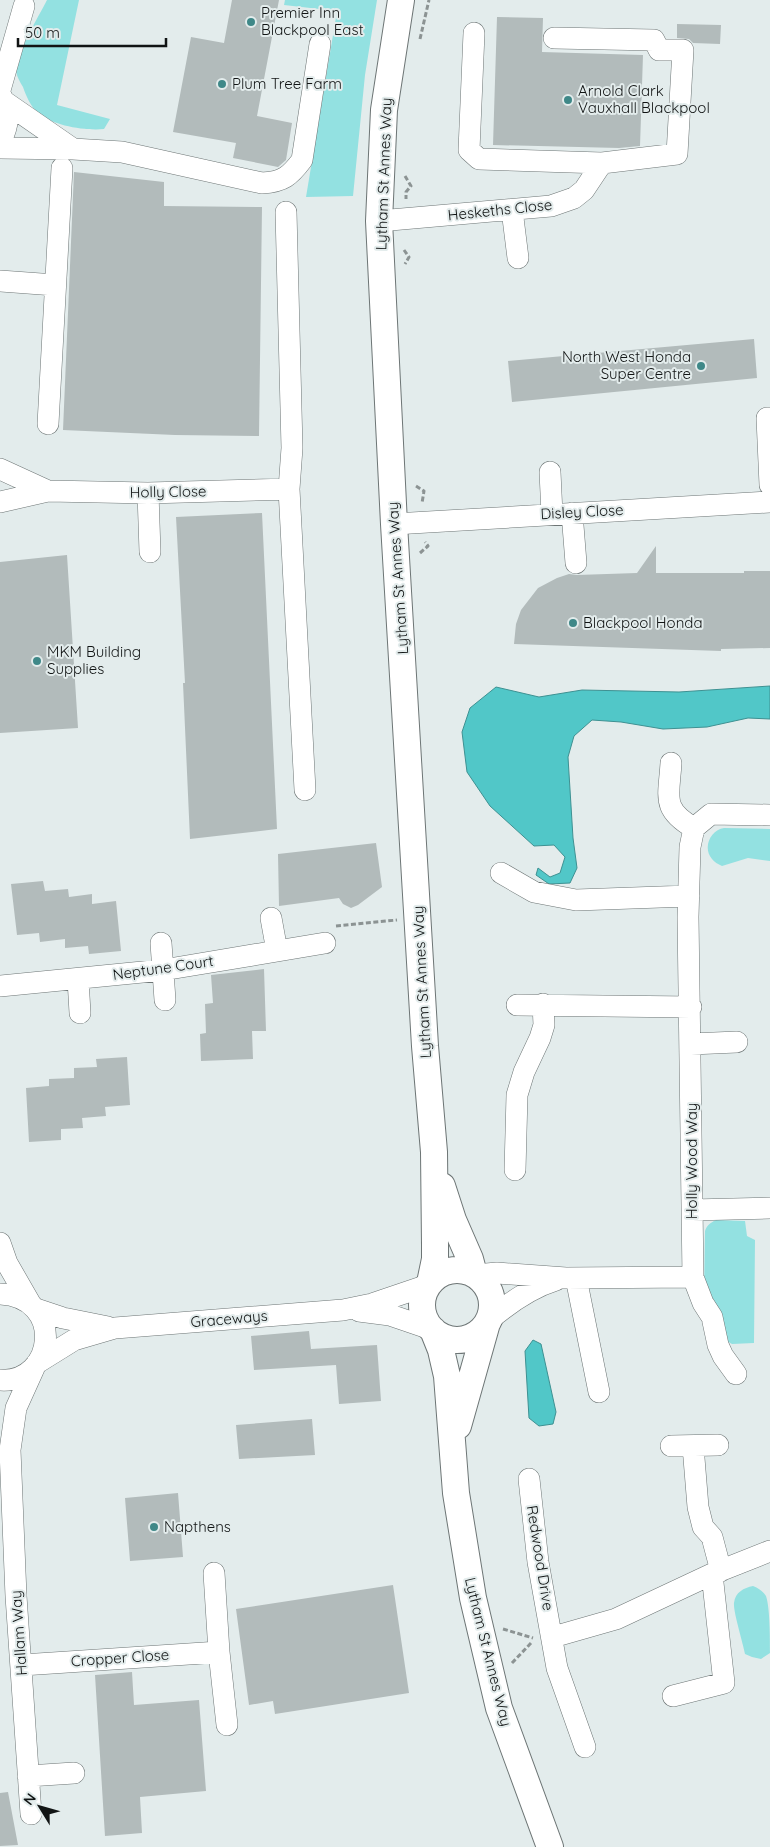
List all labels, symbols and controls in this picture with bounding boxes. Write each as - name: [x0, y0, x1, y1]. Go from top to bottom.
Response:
- place label: Premier Inn Blackpool East: [261, 3, 364, 39]
- scale bar: [18, 15, 165, 47]
- marker: Premier Inn Blackpool East: [245, 16, 257, 28]
- text: 50 m: [25, 23, 60, 42]
- place label: Plum Tree Farm: [232, 74, 342, 93]
- marker: Plum Tree Farm: [216, 78, 228, 90]
- place label: Arnold Clark Vauxhall Blackpool: [578, 81, 710, 117]
- marker: Arnold Clark Vauxhall Blackpool: [562, 94, 574, 106]
- street label: Lytham St Annes Way: [371, 97, 396, 251]
- street label: Heskeths Close: [447, 195, 553, 224]
- place label: North West Honda Super Centre: [562, 347, 691, 383]
- marker: North West Honda Super Centre: [695, 360, 707, 372]
- street label: Holly Close: [129, 481, 207, 502]
- street label: Disley Close: [540, 500, 624, 523]
- street label: Lytham St Annes Way: [383, 501, 412, 655]
- place label: Blackpool Honda: [583, 613, 703, 632]
- marker: Blackpool Honda: [567, 617, 579, 629]
- place label: MKM Building Supplies: [47, 642, 141, 678]
- marker: MKM Building Supplies: [31, 655, 43, 667]
- street label: Lytham St Annes Way: [408, 905, 435, 1059]
- street label: Neptune Court: [111, 951, 215, 984]
- street label: Holly Wood Way: [682, 1103, 701, 1219]
- street label: Graceways: [190, 1306, 268, 1331]
- street label: Redwood Drive: [523, 1504, 558, 1612]
- place label: Napthens: [164, 1517, 231, 1536]
- marker: Napthens: [148, 1521, 160, 1533]
- street label: Lytham St Annes Way: [461, 1575, 516, 1728]
- street label: Hallam Way: [6, 1590, 31, 1676]
- street label: Cropper Close: [70, 1645, 170, 1670]
- north arrow: [15, 1782, 65, 1832]
- text: N: [19, 1790, 40, 1809]

